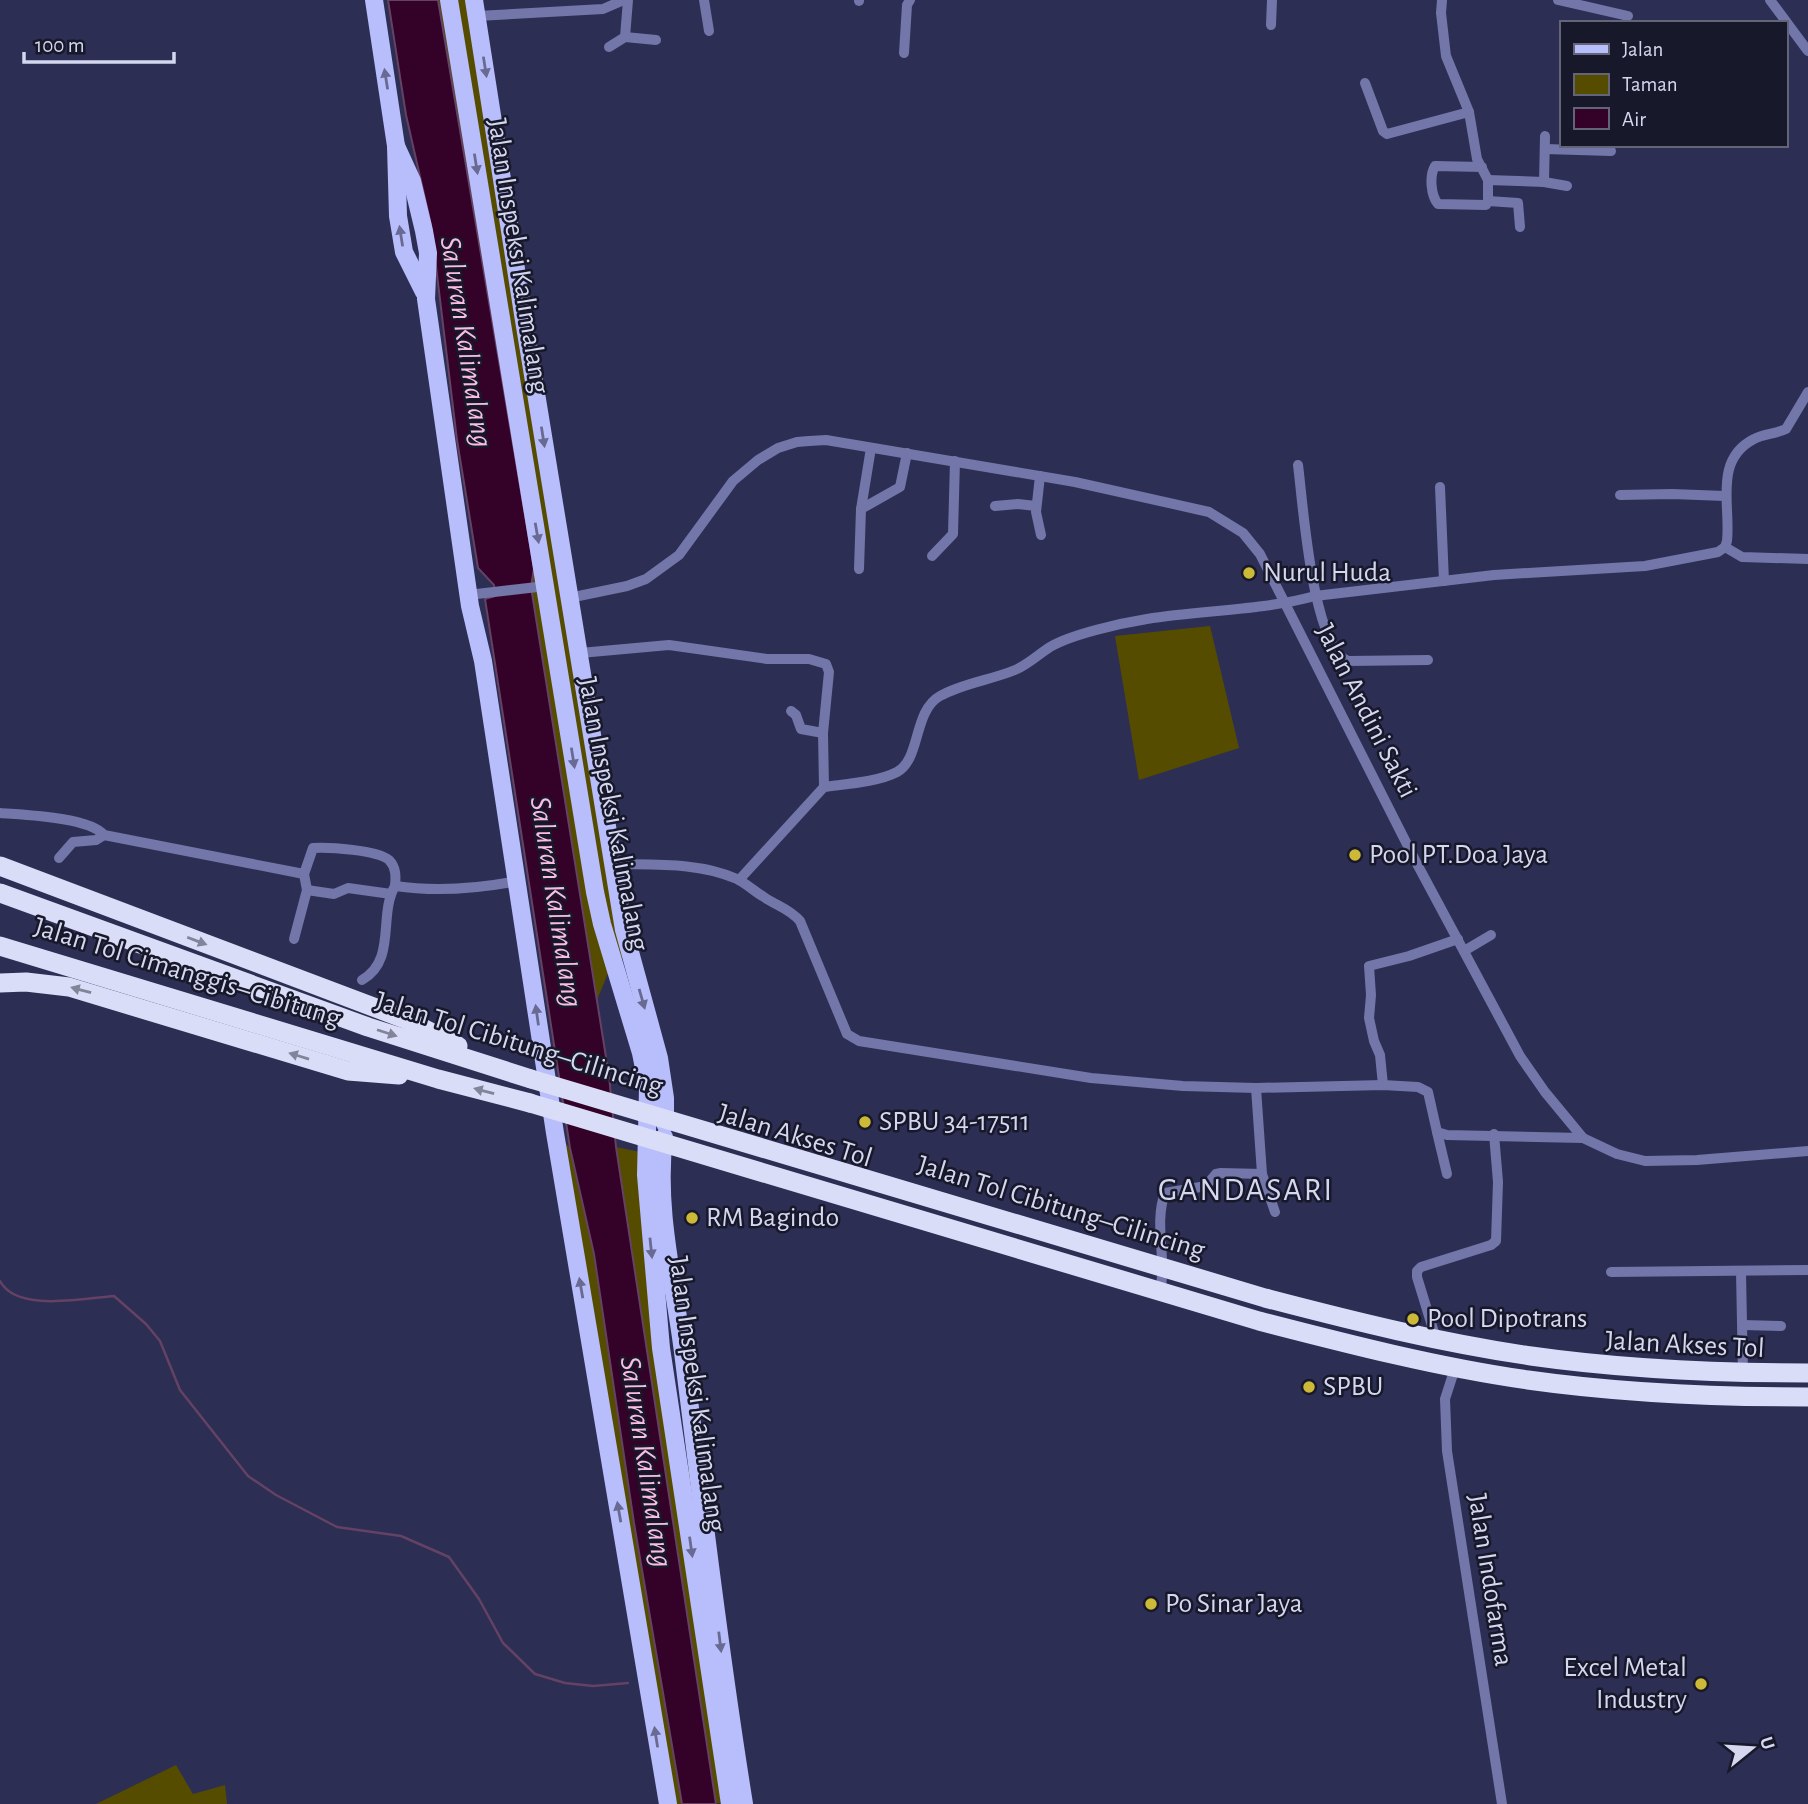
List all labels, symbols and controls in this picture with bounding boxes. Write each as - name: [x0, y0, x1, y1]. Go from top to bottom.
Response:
- scale bar: [24, 21, 175, 65]
- legend: [1560, 21, 1787, 147]
- text: 100 m: [35, 35, 85, 56]
- text: Jalan: [1622, 39, 1663, 60]
- one-way arrow: [480, 56, 491, 78]
- one-way arrow: [380, 68, 391, 90]
- text: Taman: [1622, 74, 1678, 95]
- text: Air: [1622, 109, 1646, 130]
- street label: Jalan Inspeksi Kalimalang: [482, 116, 554, 396]
- one-way arrow: [471, 153, 482, 175]
- one-way arrow: [395, 225, 406, 247]
- water label: Saluran Kalimalang: [434, 234, 498, 450]
- one-way arrow: [538, 426, 549, 448]
- one-way arrow: [532, 523, 543, 545]
- place label: Nurul Huda: [1263, 559, 1391, 587]
- marker: Nurul Huda: [1241, 565, 1257, 581]
- street label: Jalan Andini Sakti: [1310, 619, 1422, 803]
- street label: Jalan Inspeksi Kalimalang: [573, 675, 653, 954]
- one-way arrow: [568, 747, 579, 769]
- water label: Saluran Kalimalang: [524, 794, 588, 1010]
- place label: Pool PT.Doa Jaya: [1369, 841, 1548, 869]
- marker: Pool PT.Doa Jaya: [1347, 847, 1363, 863]
- street label: Jalan Tol Cimanggis–Cibitung: [30, 913, 344, 1033]
- one-way arrow: [186, 936, 207, 947]
- one-way arrow: [70, 985, 91, 995]
- street label: Jalan Tol Cibitung–Cilincing: [372, 987, 666, 1101]
- one-way arrow: [637, 988, 648, 1010]
- one-way arrow: [532, 1004, 543, 1026]
- one-way arrow: [376, 1028, 397, 1039]
- one-way arrow: [288, 1050, 309, 1060]
- one-way arrow: [473, 1085, 495, 1096]
- street label: Jalan Akses Tol: [715, 1099, 875, 1173]
- place label: SPBU 34-17511: [879, 1108, 1030, 1136]
- marker: SPBU 34-17511: [857, 1114, 873, 1130]
- street label: Jalan Tol Cibitung–Cilincing: [914, 1151, 1208, 1265]
- district label: GANDASARI: [1158, 1174, 1334, 1206]
- place label: RM Bagindo: [706, 1204, 839, 1232]
- marker: RM Bagindo: [684, 1210, 700, 1226]
- one-way arrow: [646, 1237, 657, 1259]
- street label: Jalan Inspeksi Kalimalang: [664, 1254, 730, 1534]
- one-way arrow: [575, 1277, 586, 1299]
- place label: Pool Dipotrans: [1427, 1305, 1587, 1333]
- marker: Pool Dipotrans: [1405, 1311, 1421, 1327]
- street label: Jalan Akses Tol: [1605, 1327, 1765, 1363]
- water label: Saluran Kalimalang: [614, 1354, 678, 1570]
- place label: SPBU: [1323, 1373, 1383, 1401]
- marker: SPBU: [1301, 1379, 1317, 1395]
- street label: Jalan Indofarma: [1463, 1492, 1517, 1668]
- one-way arrow: [613, 1501, 624, 1523]
- one-way arrow: [686, 1536, 697, 1558]
- place label: Po Sinar Jaya: [1165, 1590, 1303, 1618]
- marker: Po Sinar Jaya: [1143, 1596, 1159, 1612]
- one-way arrow: [715, 1631, 726, 1653]
- place label: Excel Metal Industry: [1563, 1654, 1687, 1714]
- marker: Excel Metal Industry: [1693, 1676, 1709, 1692]
- north arrow: [1717, 1713, 1787, 1783]
- one-way arrow: [650, 1726, 661, 1748]
- text: U: [1756, 1735, 1778, 1752]

